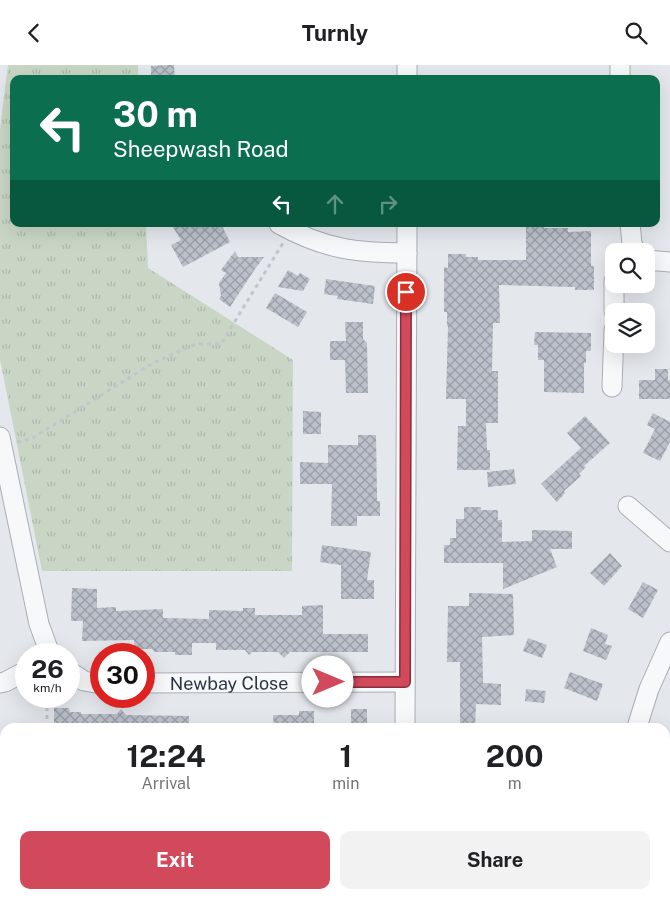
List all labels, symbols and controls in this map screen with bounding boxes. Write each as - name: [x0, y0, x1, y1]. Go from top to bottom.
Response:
- icon: back: [20, 19, 48, 47]
- icon: search: [622, 19, 650, 47]
- text: Turnly: [302, 20, 368, 46]
- text: 30 m: [113, 94, 198, 135]
- icon: left: [30, 95, 95, 160]
- text: Sheepwash Road: [113, 136, 289, 162]
- icon: left: [268, 190, 296, 218]
- icon: ahead: [321, 190, 349, 218]
- icon: right: [374, 190, 402, 218]
- map controls: [605, 243, 655, 353]
- button: search: [605, 243, 655, 293]
- pin: [385, 271, 427, 313]
- icon: arrive: [392, 278, 420, 306]
- button: layers: [605, 303, 655, 353]
- speed limit sign: 30: [90, 643, 155, 708]
- text: 26: [31, 654, 64, 684]
- position arrow: [301, 655, 353, 707]
- street label: Newbay Close: [170, 672, 288, 693]
- text: km/h: [33, 681, 62, 695]
- text: 12:24: [126, 738, 206, 774]
- text: 1: [339, 738, 352, 774]
- text: 200: [486, 738, 544, 774]
- text: Arrival: [141, 774, 191, 793]
- text: min: [332, 774, 359, 793]
- text: m: [508, 774, 522, 793]
- button: Exit: [20, 831, 330, 889]
- button: Share: [340, 831, 650, 889]

